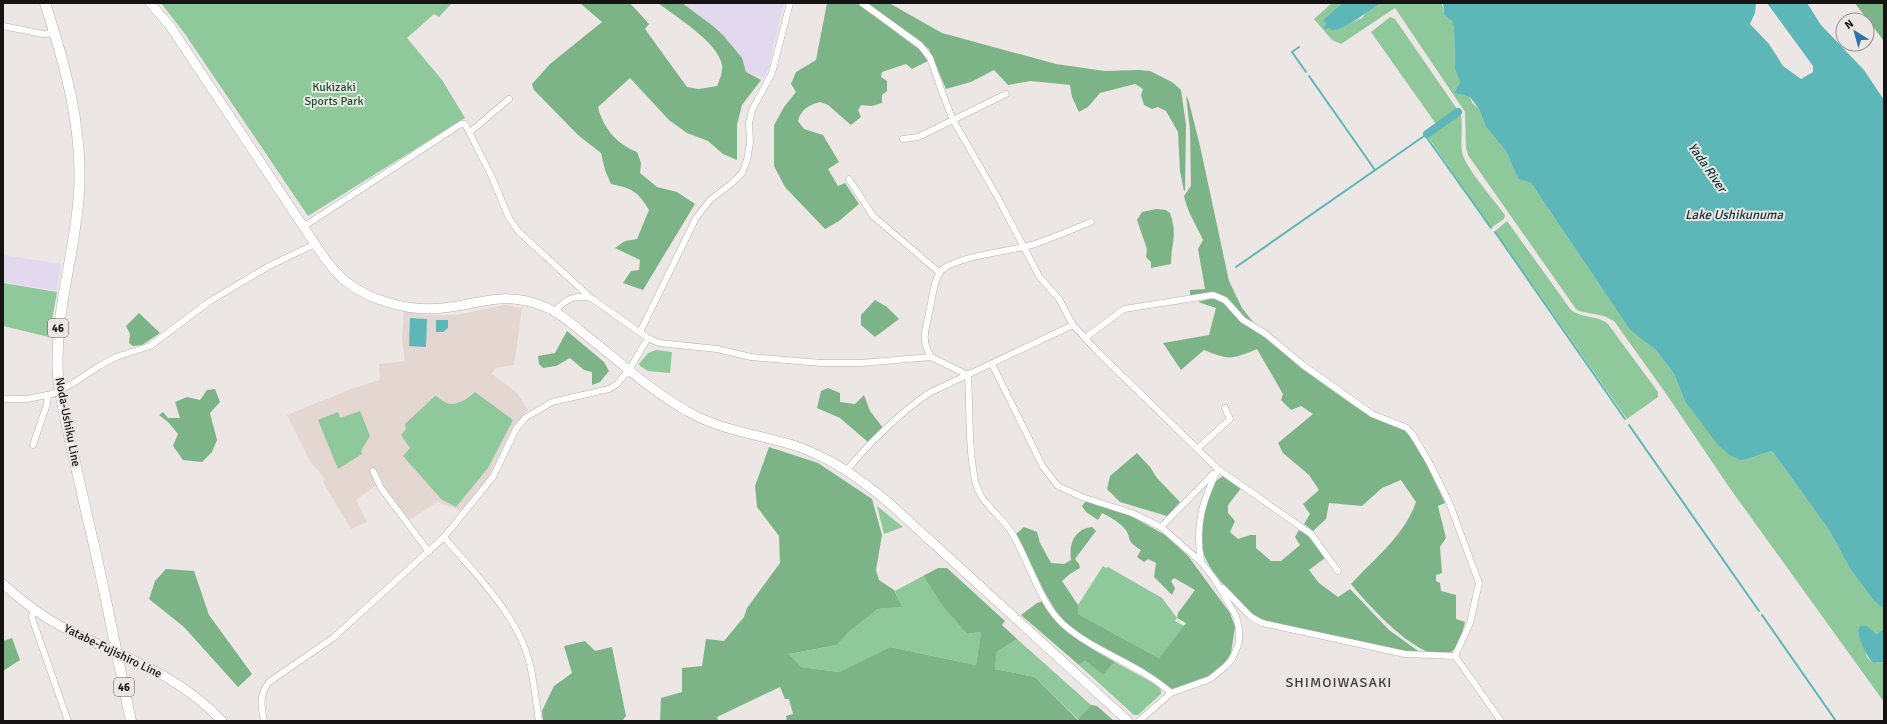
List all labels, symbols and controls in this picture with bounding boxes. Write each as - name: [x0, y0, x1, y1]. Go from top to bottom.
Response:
- north arrow: [1835, 12, 1875, 52]
- text: N: [1842, 17, 1856, 32]
- park label: Kukizaki Sports Park: [304, 80, 364, 109]
- water label: Yada River: [1684, 140, 1731, 197]
- water label: Lake Ushikunuma: [1685, 207, 1783, 223]
- road number: 46: [48, 319, 68, 337]
- street label: Noda-Ushiku Line: [51, 376, 84, 468]
- street label: Yatabe-Fujishiro Line: [61, 621, 164, 682]
- district label: SHIMOIWASAKI: [1286, 674, 1392, 691]
- road number: 46: [114, 678, 134, 696]

